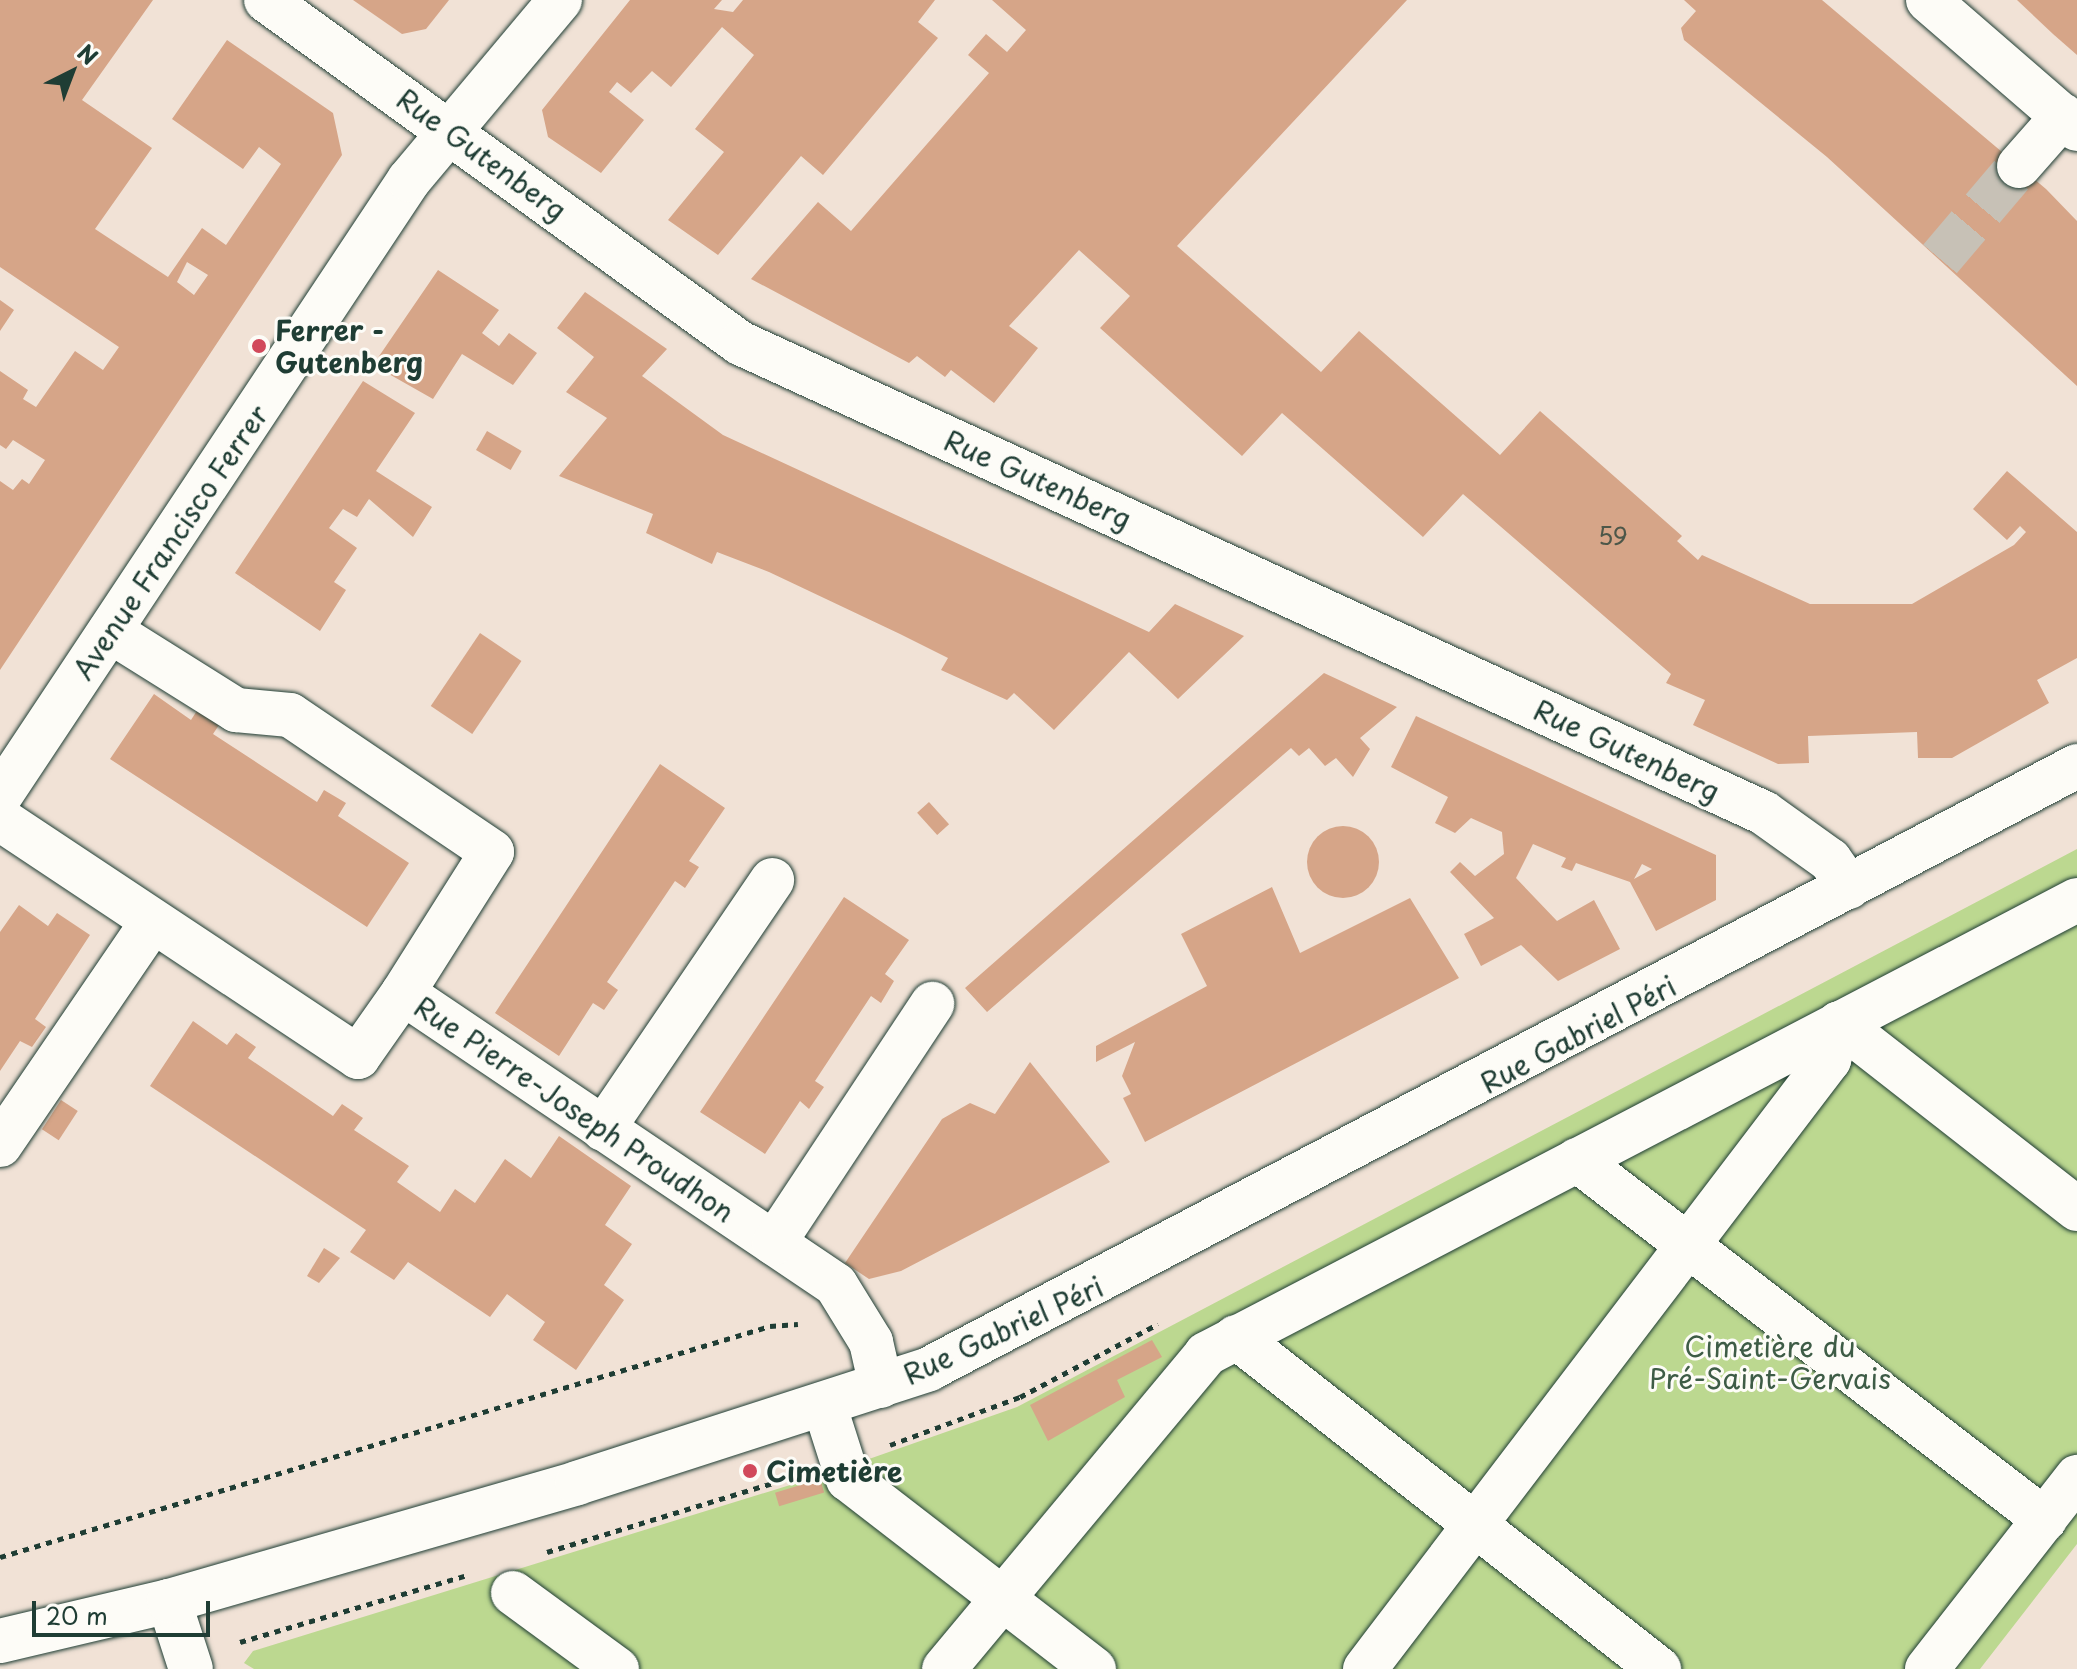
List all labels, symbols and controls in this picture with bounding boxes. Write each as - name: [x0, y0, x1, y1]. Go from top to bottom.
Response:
- north arrow: [32, 32, 112, 112]
- text: N: [71, 36, 106, 72]
- street label: Rue Gutenberg: [391, 81, 573, 227]
- place label: Ferrer - Gutenberg: [275, 313, 423, 379]
- marker: Ferrer - Gutenberg: [250, 337, 268, 355]
- street label: Avenue Francisco Ferrer: [65, 398, 275, 686]
- street label: Rue Gutenberg: [939, 423, 1137, 535]
- house number: 59: [1598, 522, 1628, 550]
- street label: Rue Gutenberg: [1529, 692, 1725, 808]
- street label: Rue Gabriel Péri: [1473, 968, 1683, 1100]
- street label: Rue Pierre-Joseph Proudhon: [407, 988, 743, 1230]
- street label: Rue Gabriel Péri: [896, 1268, 1110, 1392]
- park label: Cimetière du Pré-Saint-Gervais: [1649, 1329, 1891, 1395]
- place label: Cimetière: [766, 1454, 902, 1488]
- marker: Cimetière: [741, 1462, 759, 1480]
- scale bar: [36, 1585, 214, 1635]
- text: 20 m: [46, 1597, 108, 1633]

